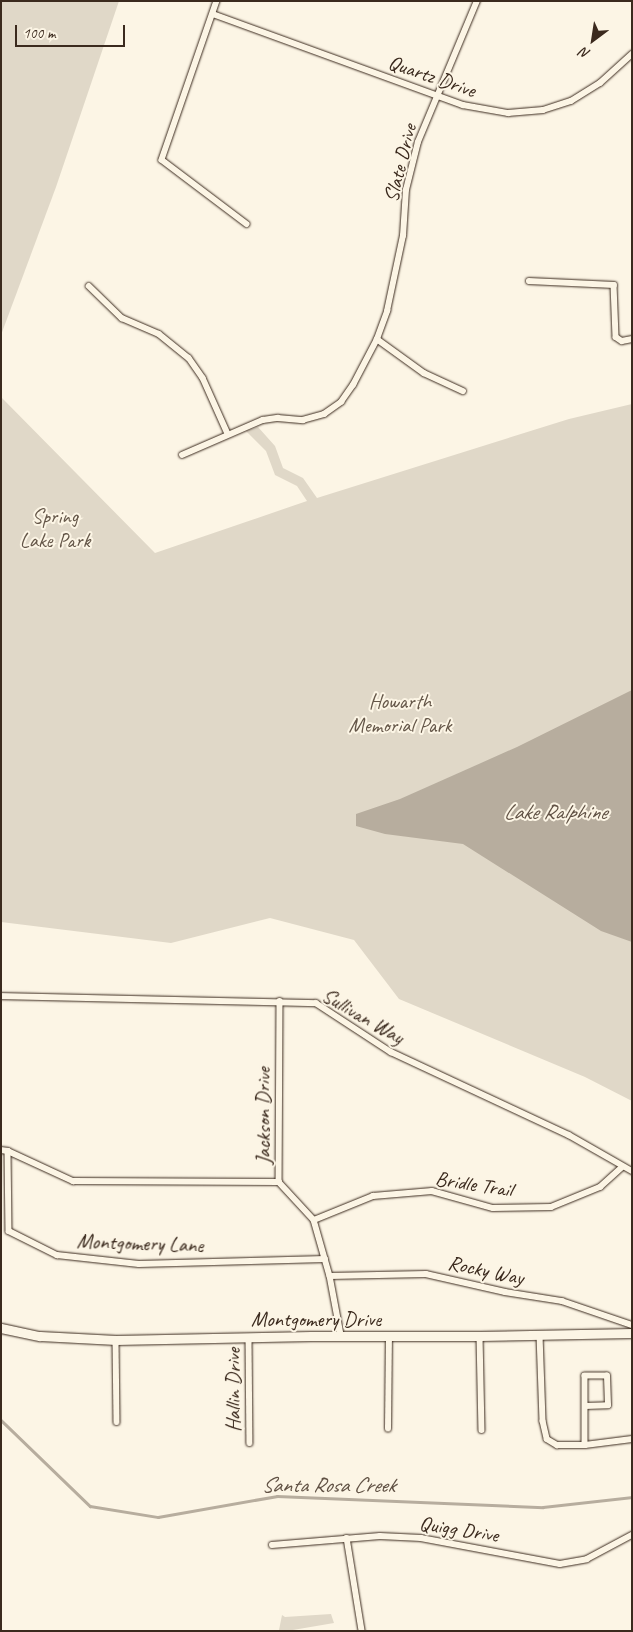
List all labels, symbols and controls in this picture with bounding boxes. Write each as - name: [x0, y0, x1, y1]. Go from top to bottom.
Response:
- scale bar: [18, 15, 128, 47]
- north arrow: [568, 15, 618, 65]
- text: 100 m: [23, 24, 55, 43]
- text: N: [577, 44, 593, 63]
- street label: Quartz Drive: [385, 49, 479, 103]
- street label: Slate Drive: [378, 121, 422, 205]
- park label: Spring Lake Park: [19, 503, 91, 553]
- park label: Howarth Memorial Park: [348, 688, 452, 738]
- water label: Lake Ralphine: [503, 800, 607, 826]
- street label: Sullivan Way: [318, 983, 408, 1049]
- street label: Jackson Drive: [250, 1067, 276, 1165]
- street label: Bridle Trail: [433, 1165, 515, 1203]
- street label: Montgomery Lane: [76, 1228, 204, 1258]
- street label: Rocky Way: [446, 1250, 526, 1290]
- street label: Montgomery Drive: [251, 1306, 381, 1332]
- street label: Hallin Drive: [220, 1348, 246, 1432]
- water label: Santa Rosa Creek: [261, 1473, 395, 1499]
- street label: Quigg Drive: [418, 1510, 500, 1548]

